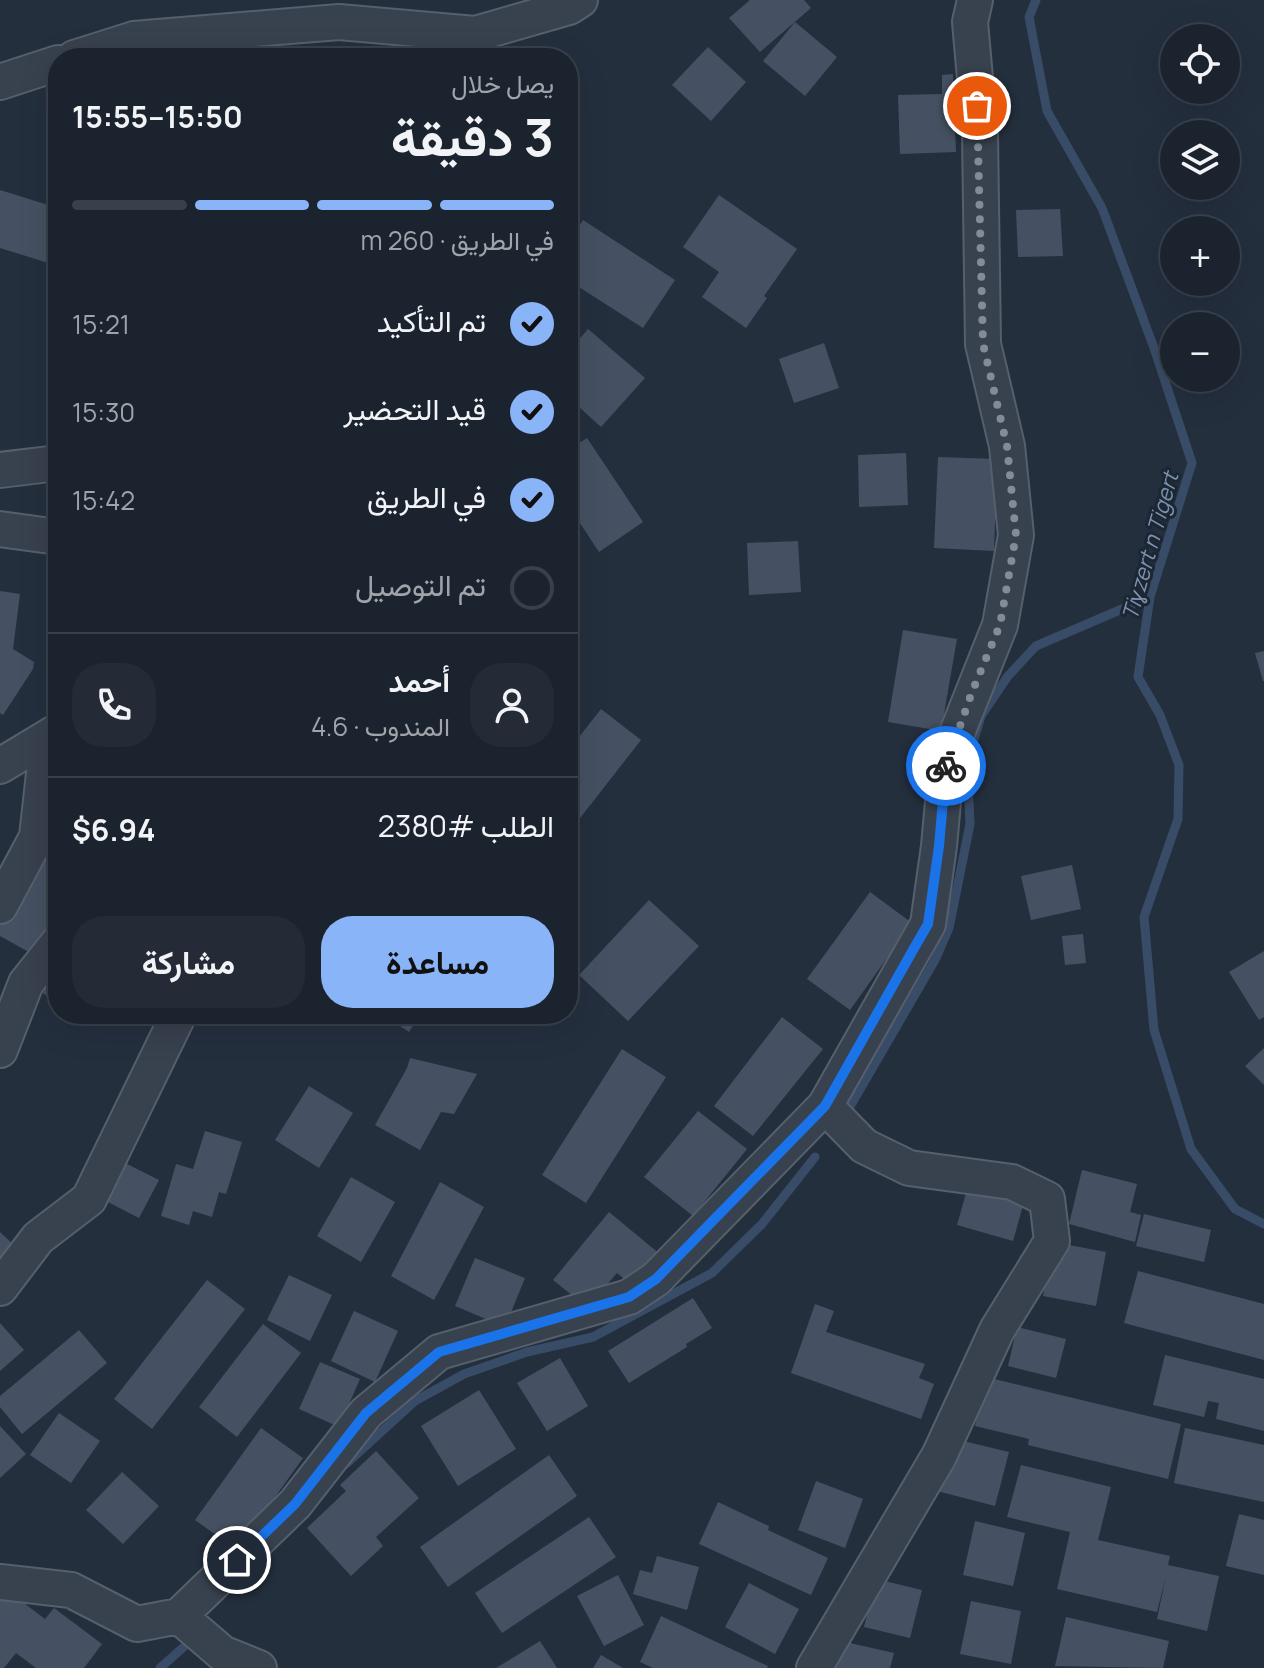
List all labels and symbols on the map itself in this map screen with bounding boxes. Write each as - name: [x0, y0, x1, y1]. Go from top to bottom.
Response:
- pin: [943, 72, 1011, 140]
- water label: Tiɣzert n Tigert: [1115, 467, 1186, 623]
- courier: [906, 726, 986, 806]
- pin: [203, 1526, 271, 1594]

